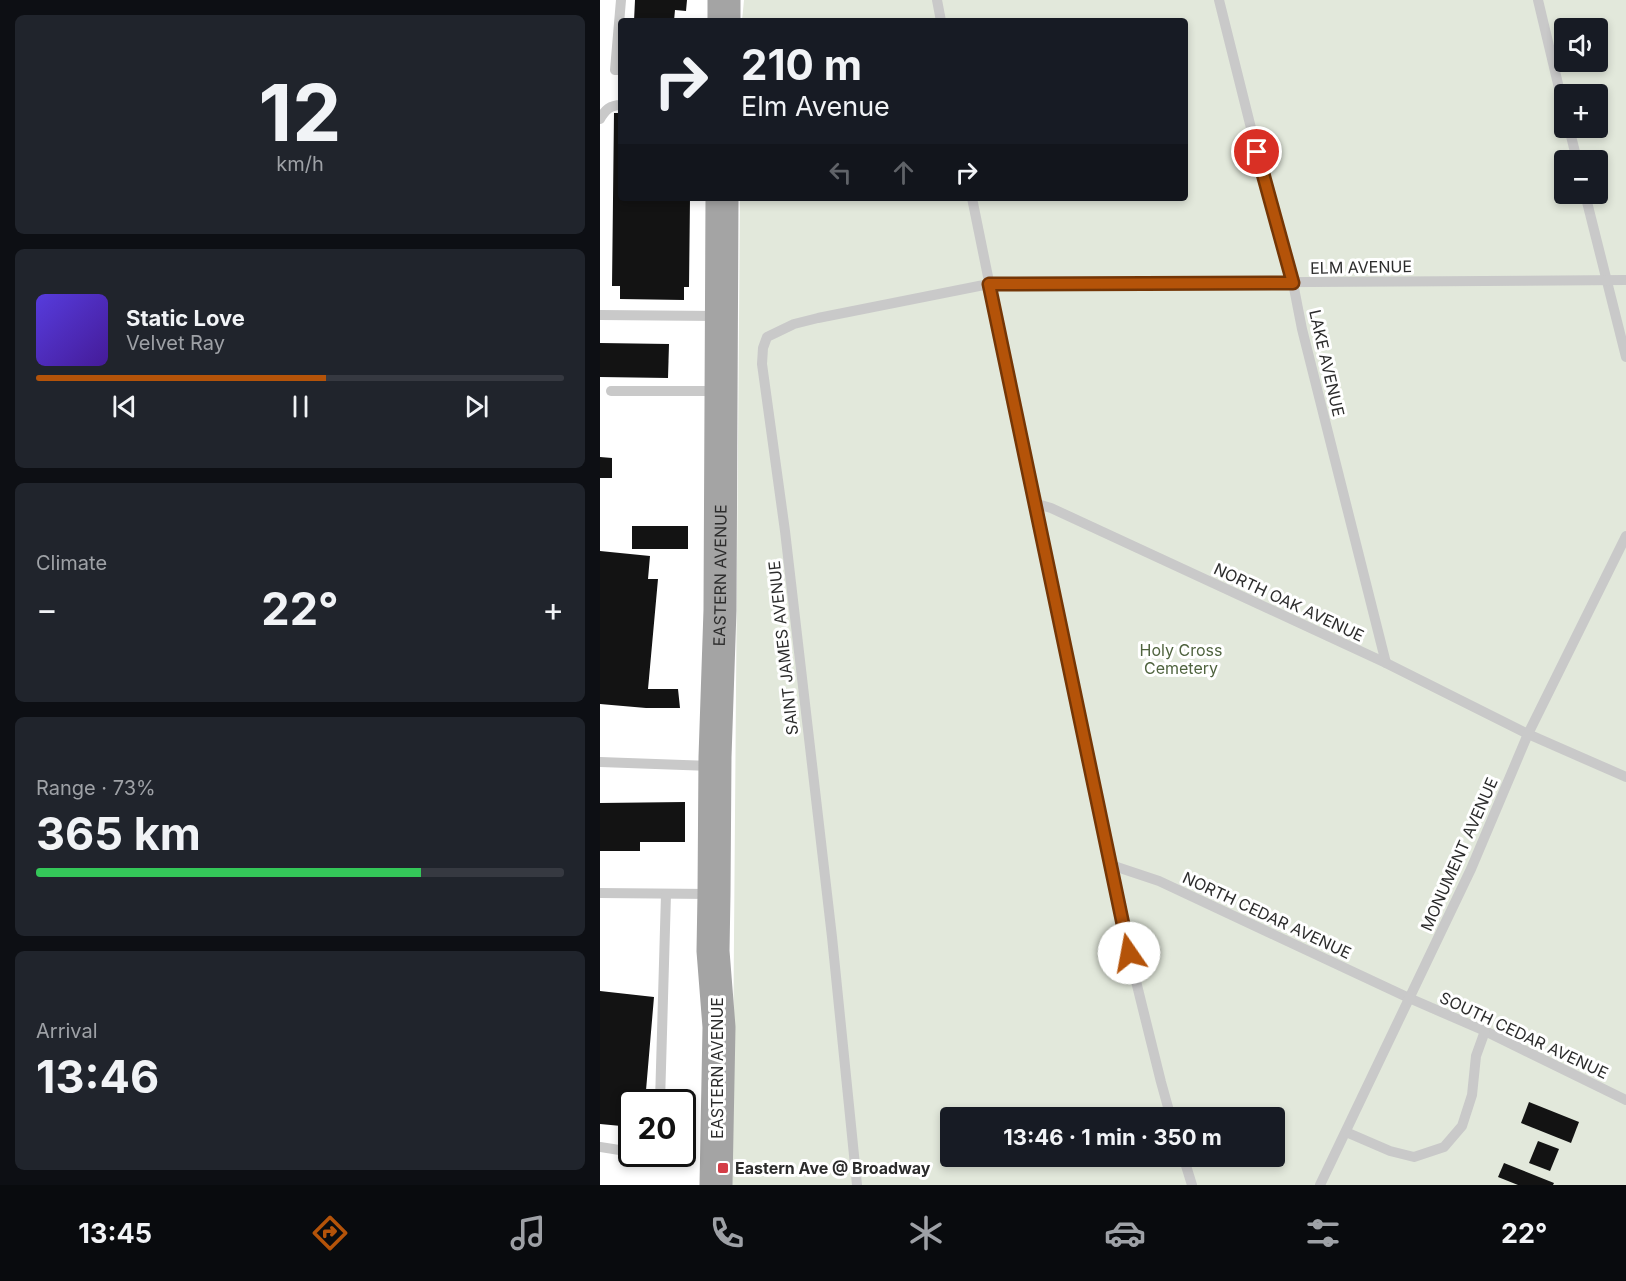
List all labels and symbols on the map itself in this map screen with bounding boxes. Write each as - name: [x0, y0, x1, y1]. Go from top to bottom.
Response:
- pin: [1231, 126, 1282, 177]
- street label: ELM AVENUE: [1310, 256, 1412, 278]
- street label: LAKE AVENUE: [1305, 308, 1349, 418]
- street label: EASTERN AVENUE: [709, 504, 731, 647]
- street label: NORTH OAK AVENUE: [1211, 558, 1367, 646]
- street label: SAINT JAMES AVENUE: [764, 560, 802, 736]
- park label: Holy Cross Cemetery: [1140, 640, 1222, 678]
- street label: MONUMENT AVENUE: [1416, 774, 1502, 934]
- street label: NORTH CEDAR AVENUE: [1180, 867, 1354, 963]
- position arrow: [1097, 921, 1161, 985]
- street label: SOUTH CEDAR AVENUE: [1437, 987, 1611, 1083]
- street label: EASTERN AVENUE: [707, 997, 727, 1139]
- speed limit sign: 20: [618, 1089, 696, 1167]
- place label: Eastern Ave @ Broadway: [735, 1158, 931, 1178]
- marker: Eastern Ave @ Broadway: [716, 1161, 730, 1175]

